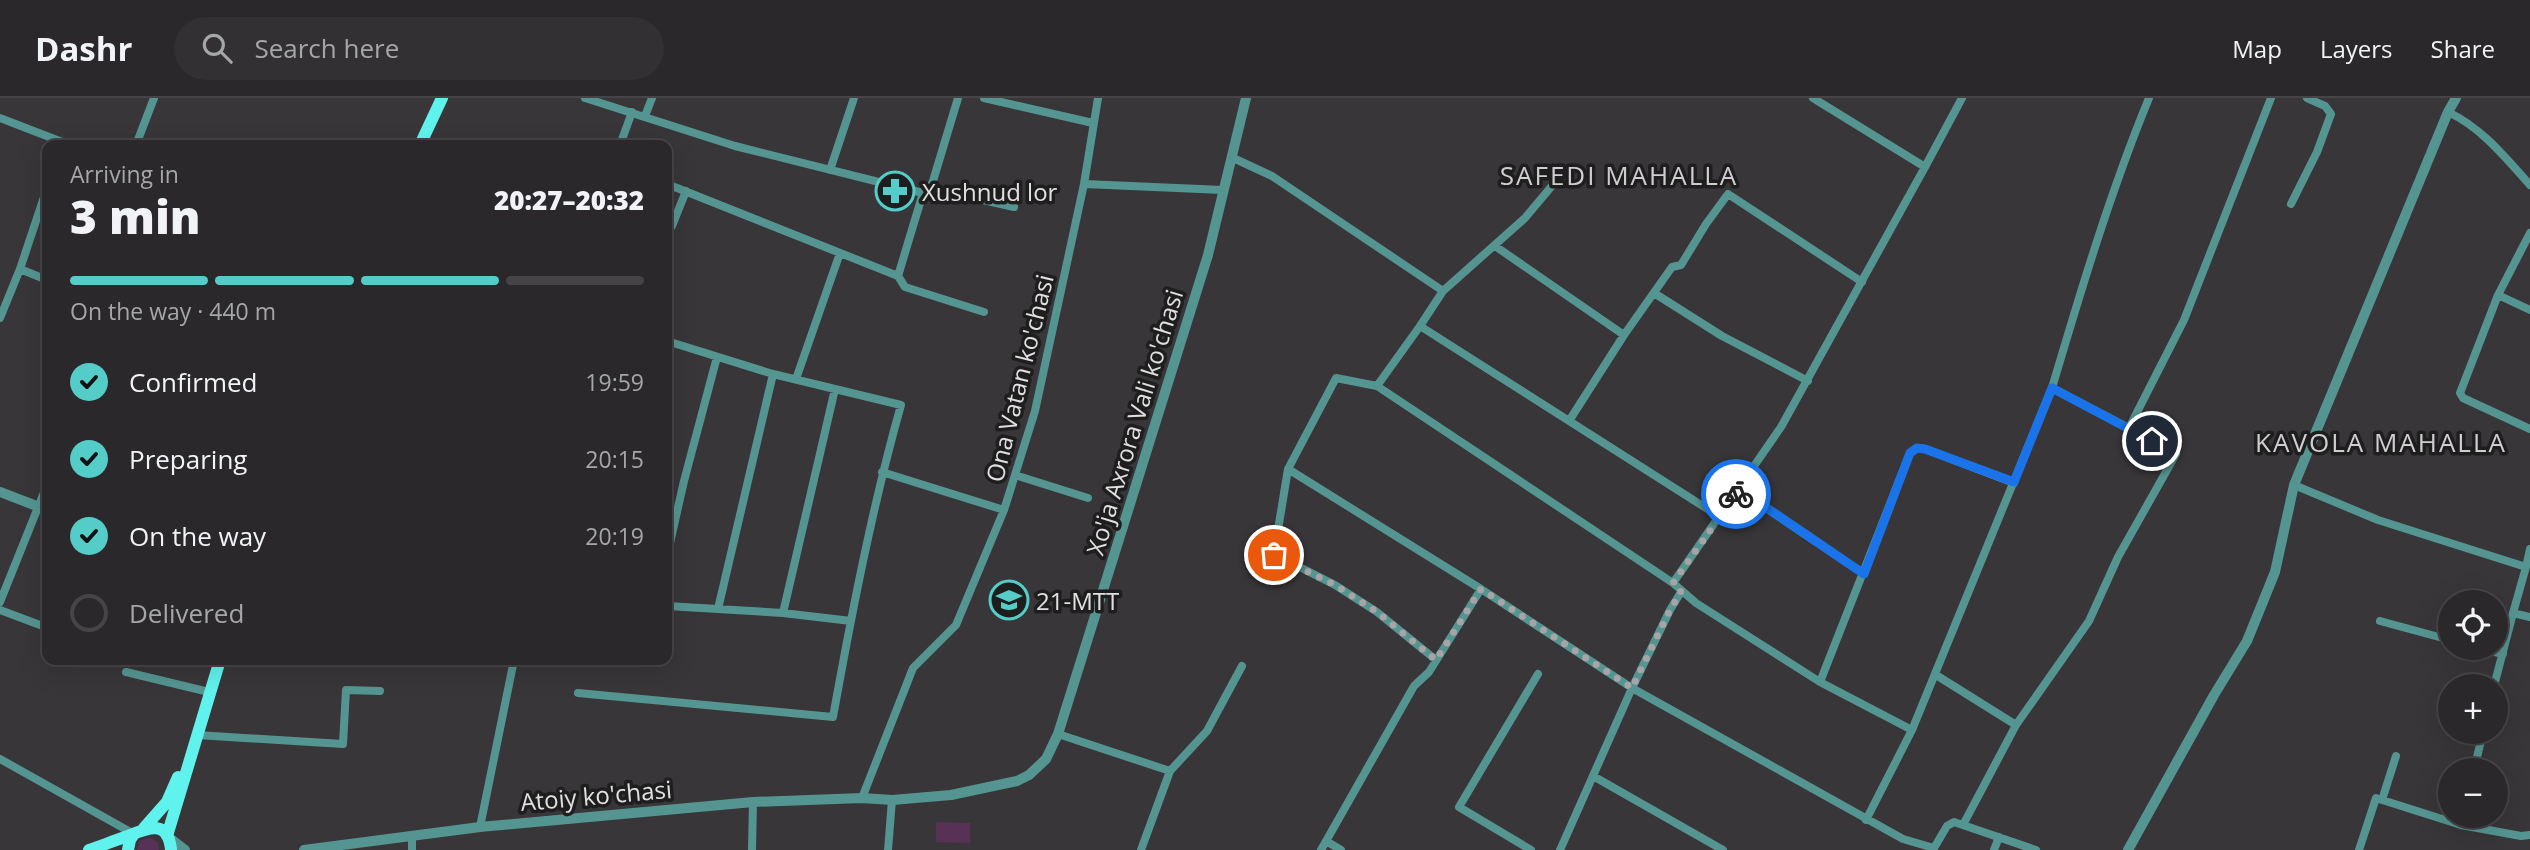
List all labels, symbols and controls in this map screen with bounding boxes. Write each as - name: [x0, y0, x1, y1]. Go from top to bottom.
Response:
- search box: [174, 17, 664, 80]
- text: Dashr: [35, 26, 132, 71]
- icon: search: [198, 29, 236, 67]
- text: Search here: [254, 30, 399, 66]
- text: Map: [2232, 32, 2282, 65]
- text: Layers: [2320, 32, 2393, 65]
- text: Share: [2431, 32, 2495, 65]
- district label: SAFEDI MAHALLA: [1500, 157, 1738, 193]
- text: Arriving in: [70, 158, 179, 190]
- pharmacy icon: Xushnud lor: [874, 170, 916, 212]
- place label: Xushnud lor: [922, 175, 1058, 208]
- text: 20:27–20:32: [494, 182, 644, 218]
- text: 3 min: [70, 185, 201, 247]
- street label: Ona Vatan ko'chasi: [977, 271, 1061, 485]
- street label: Xo'ja Axrora Vali ko'chasi: [1078, 285, 1190, 559]
- text: On the way · 440 m: [70, 295, 276, 327]
- icon: check: [70, 363, 108, 401]
- text: Confirmed: [129, 364, 257, 400]
- text: 19:59: [585, 366, 644, 398]
- pin: [2122, 411, 2182, 471]
- icon: home: [2133, 422, 2171, 460]
- district label: KAVOLA MAHALLA: [2255, 424, 2507, 460]
- icon: check: [70, 440, 108, 478]
- text: Preparing: [129, 441, 247, 477]
- text: 20:15: [585, 443, 644, 475]
- courier: [1701, 459, 1771, 529]
- icon: bike: [1717, 475, 1755, 513]
- icon: check: [70, 517, 108, 555]
- text: On the way: [129, 518, 266, 554]
- text: 20:19: [585, 520, 644, 552]
- pin: [1244, 525, 1304, 585]
- icon: bag: [1255, 536, 1293, 574]
- school or university icon: 21-MTT: [988, 579, 1030, 621]
- place label: 21-MTT: [1036, 584, 1119, 617]
- map controls: [2438, 590, 2508, 828]
- button: locate: [2438, 590, 2508, 660]
- text: Delivered: [129, 595, 244, 631]
- button: +: [2438, 674, 2508, 744]
- button: −: [2438, 758, 2508, 828]
- street label: Atoiy ko'chasi: [519, 772, 673, 818]

